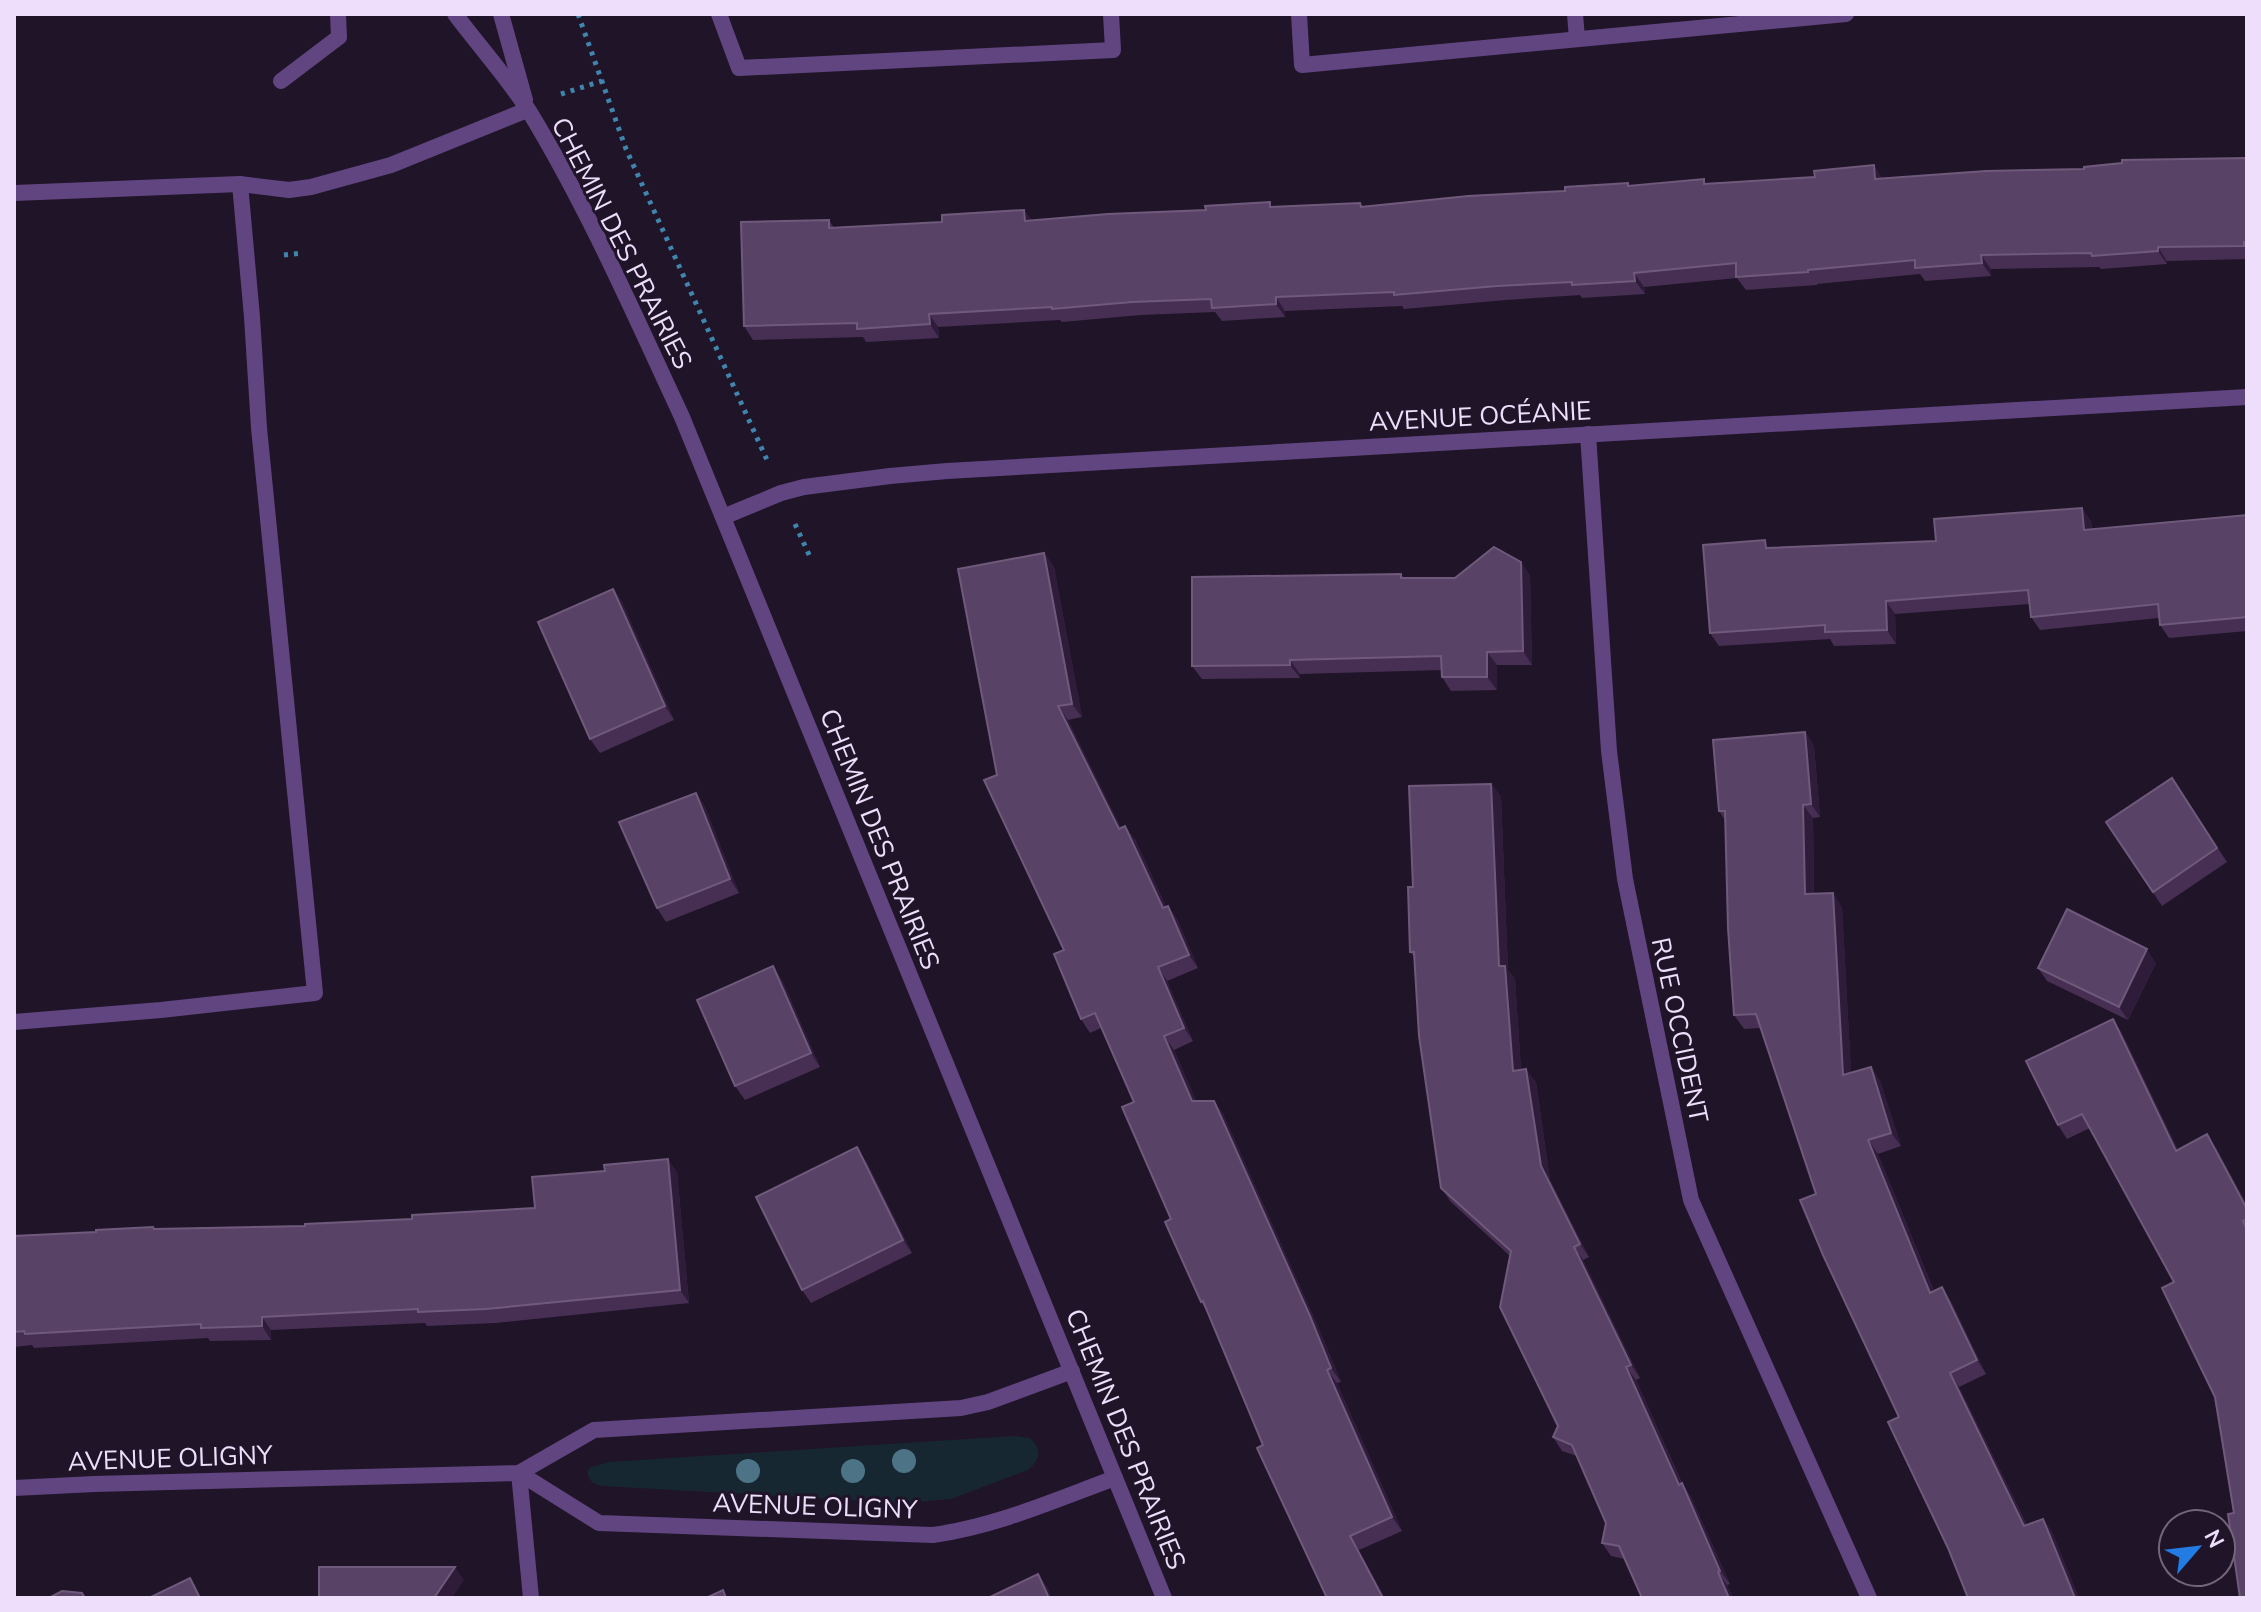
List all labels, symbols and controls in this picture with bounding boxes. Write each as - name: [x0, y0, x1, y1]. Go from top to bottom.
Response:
- street label: CHEMIN DES PRAIRIES: [543, 111, 700, 375]
- street label: AVENUE OCÉANIE: [1368, 393, 1592, 440]
- street label: CHEMIN DES PRAIRIES: [811, 704, 948, 975]
- street label: RUE OCCIDENT: [1643, 934, 1716, 1126]
- street label: CHEMIN DES PRAIRIES: [1057, 1304, 1194, 1575]
- street label: AVENUE OLIGNY: [67, 1437, 274, 1480]
- street label: AVENUE OLIGNY: [712, 1485, 918, 1528]
- north arrow: [2157, 1508, 2237, 1588]
- text: N: [2197, 1525, 2231, 1553]

